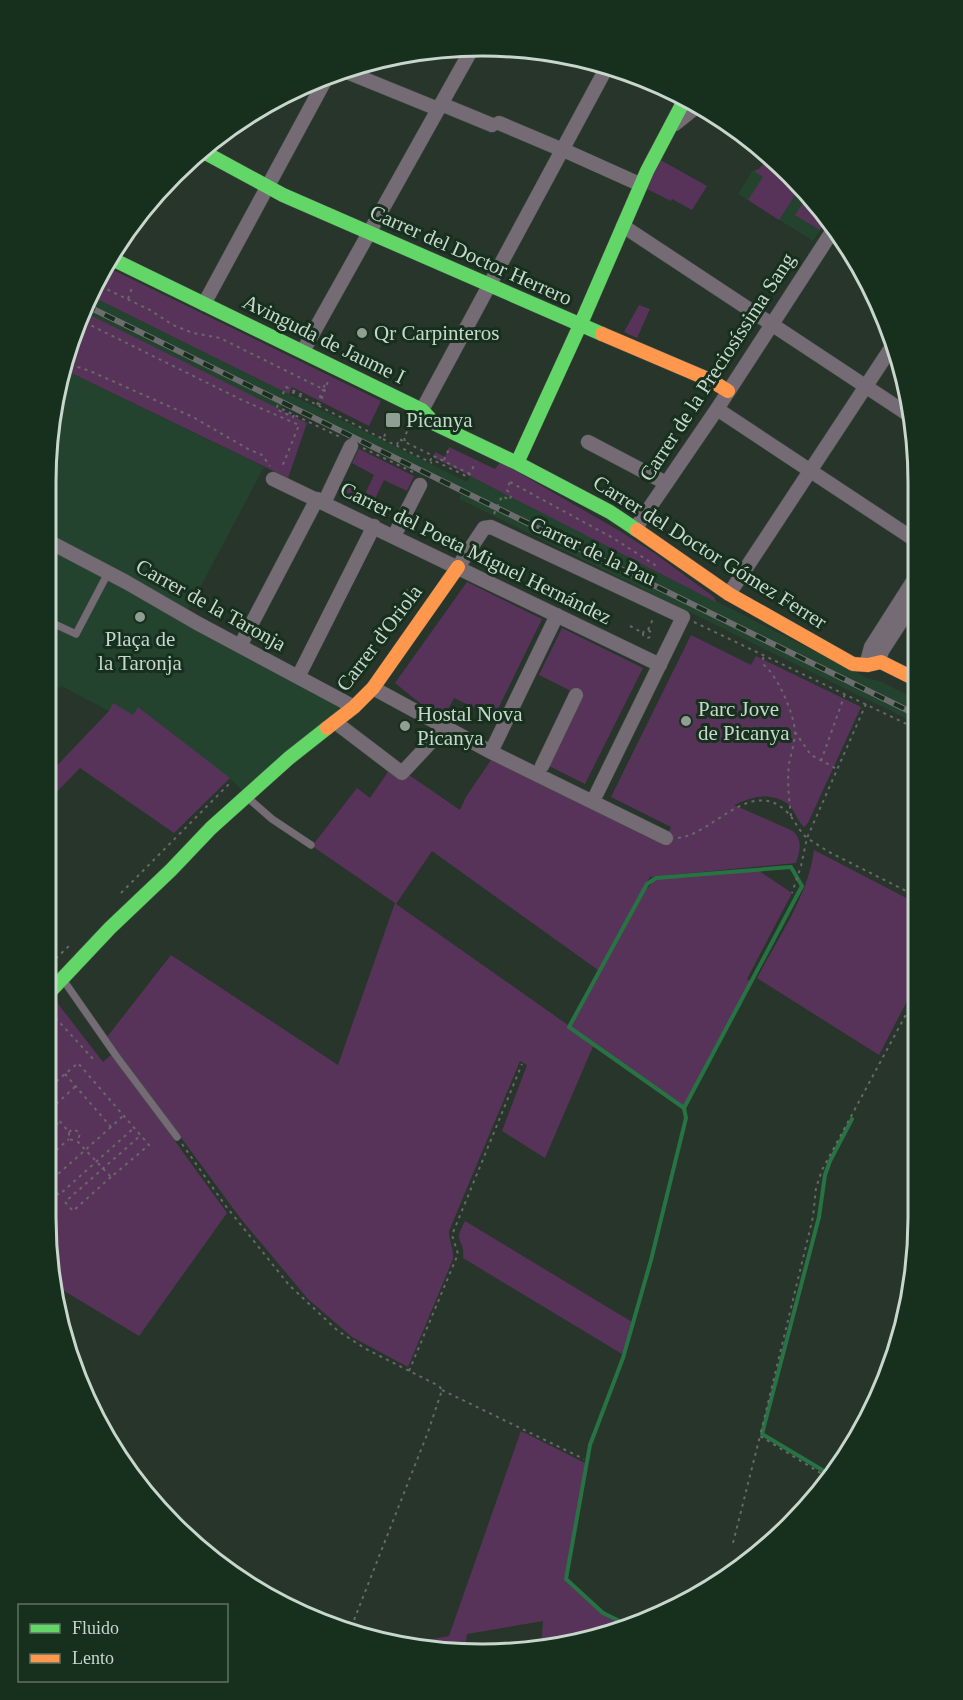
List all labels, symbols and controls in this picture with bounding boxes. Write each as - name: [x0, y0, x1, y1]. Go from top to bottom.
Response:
- street label: Carrer del Doctor Herrero: [366, 200, 576, 310]
- street label: Carrer de la Preciosíssima Sang: [634, 248, 800, 486]
- street label: Avinguda de Jaume I: [239, 289, 409, 389]
- place label: Qr Carpinteros: [374, 321, 499, 345]
- marker: Qr Carpinteros: [355, 326, 369, 340]
- place label: Picanya: [406, 408, 473, 432]
- marker: Picanya: [384, 411, 402, 429]
- street label: Carrer del Doctor Gómez Ferrer: [589, 470, 831, 634]
- street label: Carrer del Poeta Miguel Hernández: [337, 477, 615, 629]
- street label: Carrer de la Pau: [526, 511, 660, 591]
- street label: Carrer de la Taronja: [132, 554, 291, 656]
- street label: Carrer d'Oriola: [331, 580, 427, 696]
- marker: Plaça de la Taronja: [133, 610, 147, 624]
- place label: Plaça de la Taronja: [98, 627, 183, 675]
- place label: Parc Jove de Picanya: [698, 697, 790, 745]
- place label: Hostal Nova Picanya: [417, 702, 523, 750]
- marker: Parc Jove de Picanya: [679, 714, 693, 728]
- marker: Hostal Nova Picanya: [398, 719, 412, 733]
- legend: [18, 1604, 228, 1682]
- text: Fluido: [72, 1618, 119, 1638]
- text: Lento: [72, 1648, 114, 1668]

